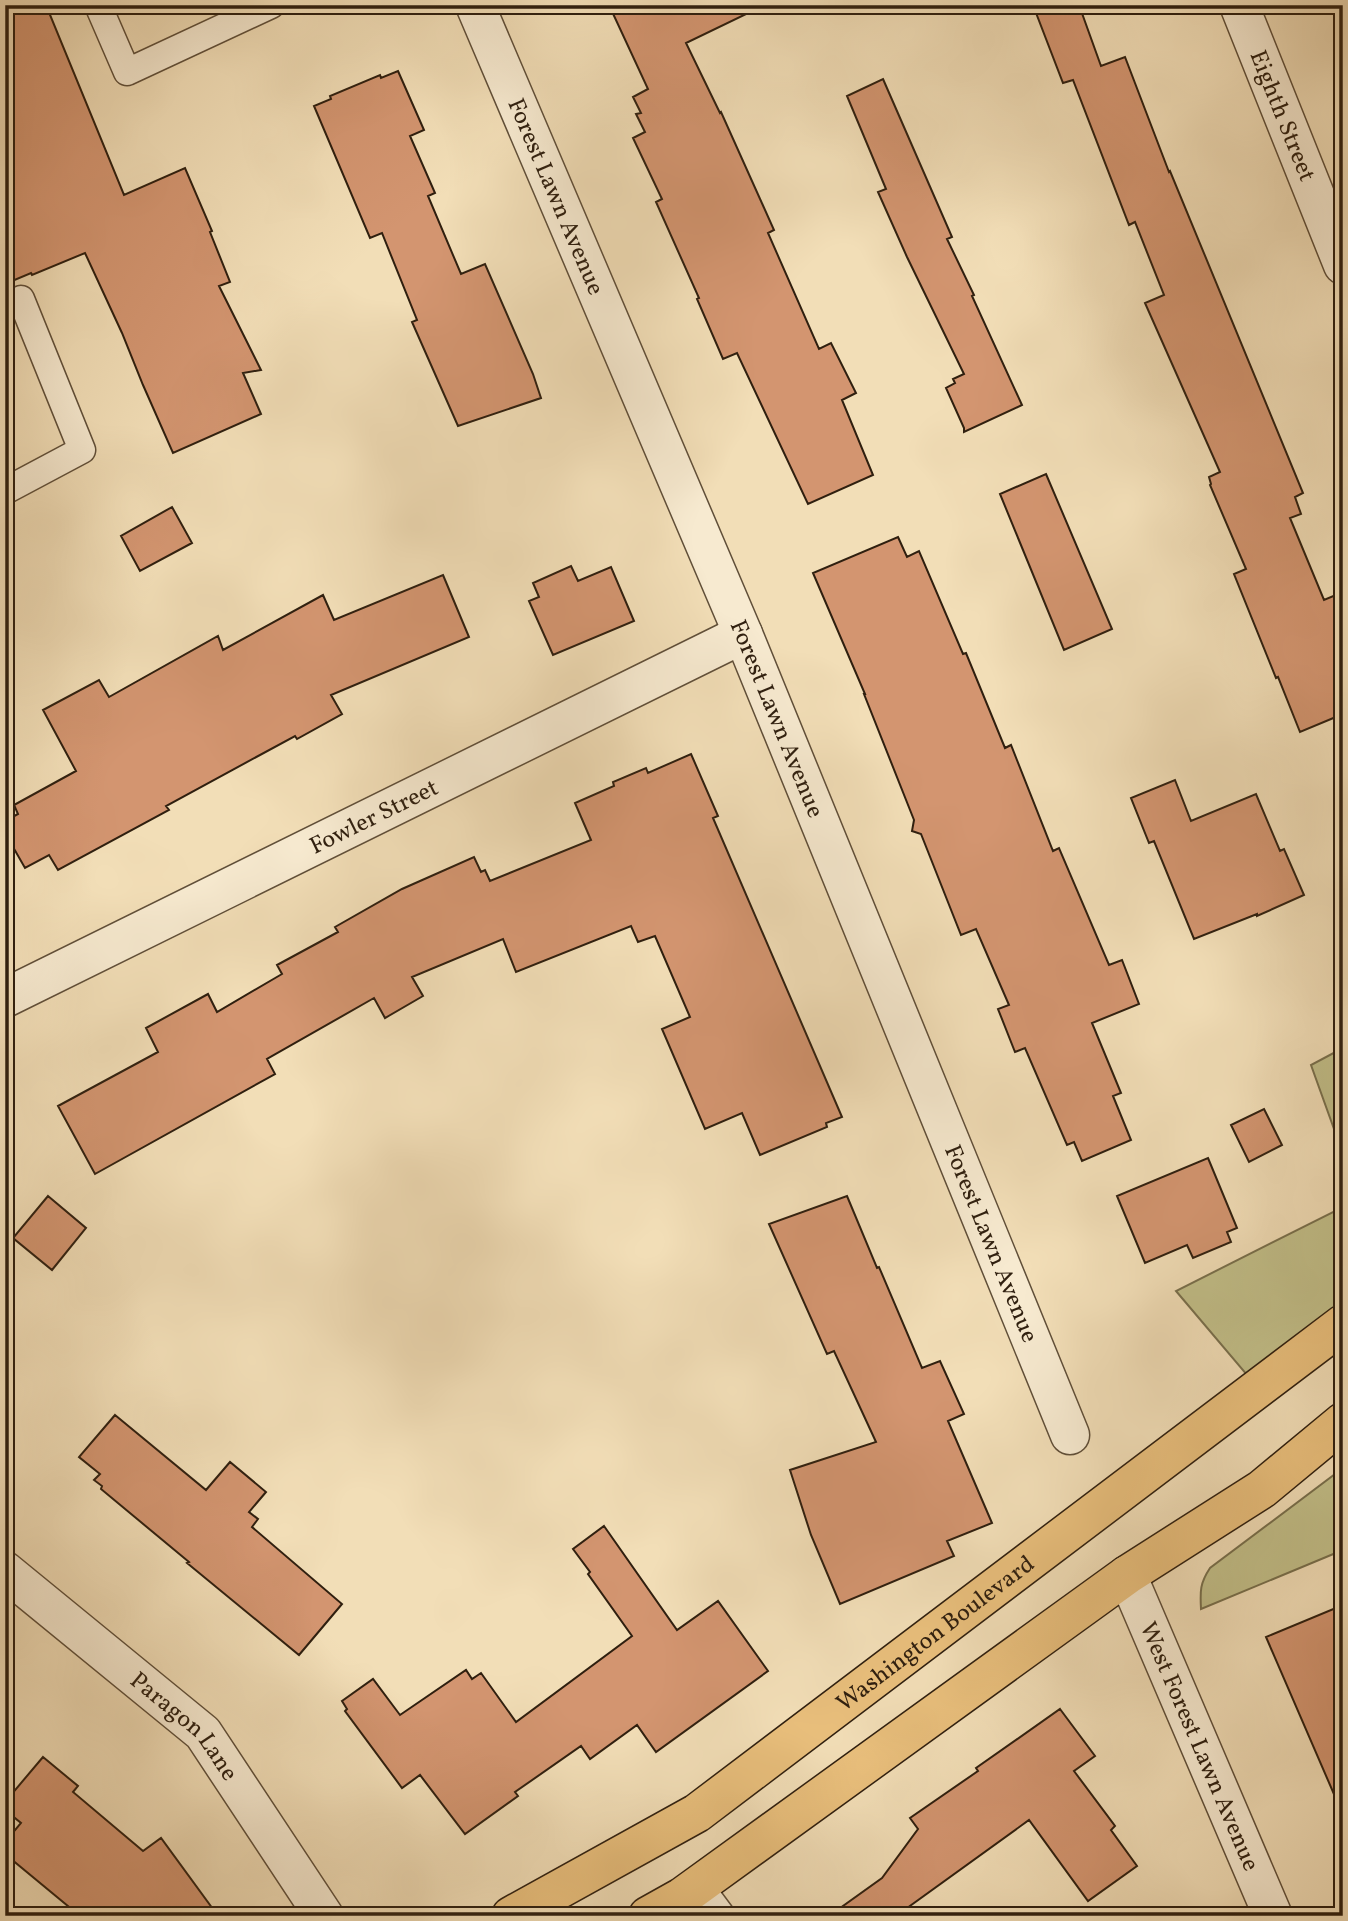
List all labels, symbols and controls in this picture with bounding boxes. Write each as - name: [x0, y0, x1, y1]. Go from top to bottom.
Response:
- street label: Eighth Street: [1240, 45, 1323, 187]
- street label: Forest Lawn Avenue: [498, 93, 612, 301]
- street label: Forest Lawn Avenue: [720, 615, 831, 823]
- street label: Fowler Street: [304, 772, 445, 864]
- street label: Forest Lawn Avenue: [934, 1140, 1046, 1348]
- street label: Washington Boulevard: [830, 1548, 1042, 1721]
- street label: West Forest Lawn Avenue: [1130, 1617, 1267, 1877]
- street label: Paragon Lane: [122, 1665, 245, 1788]

